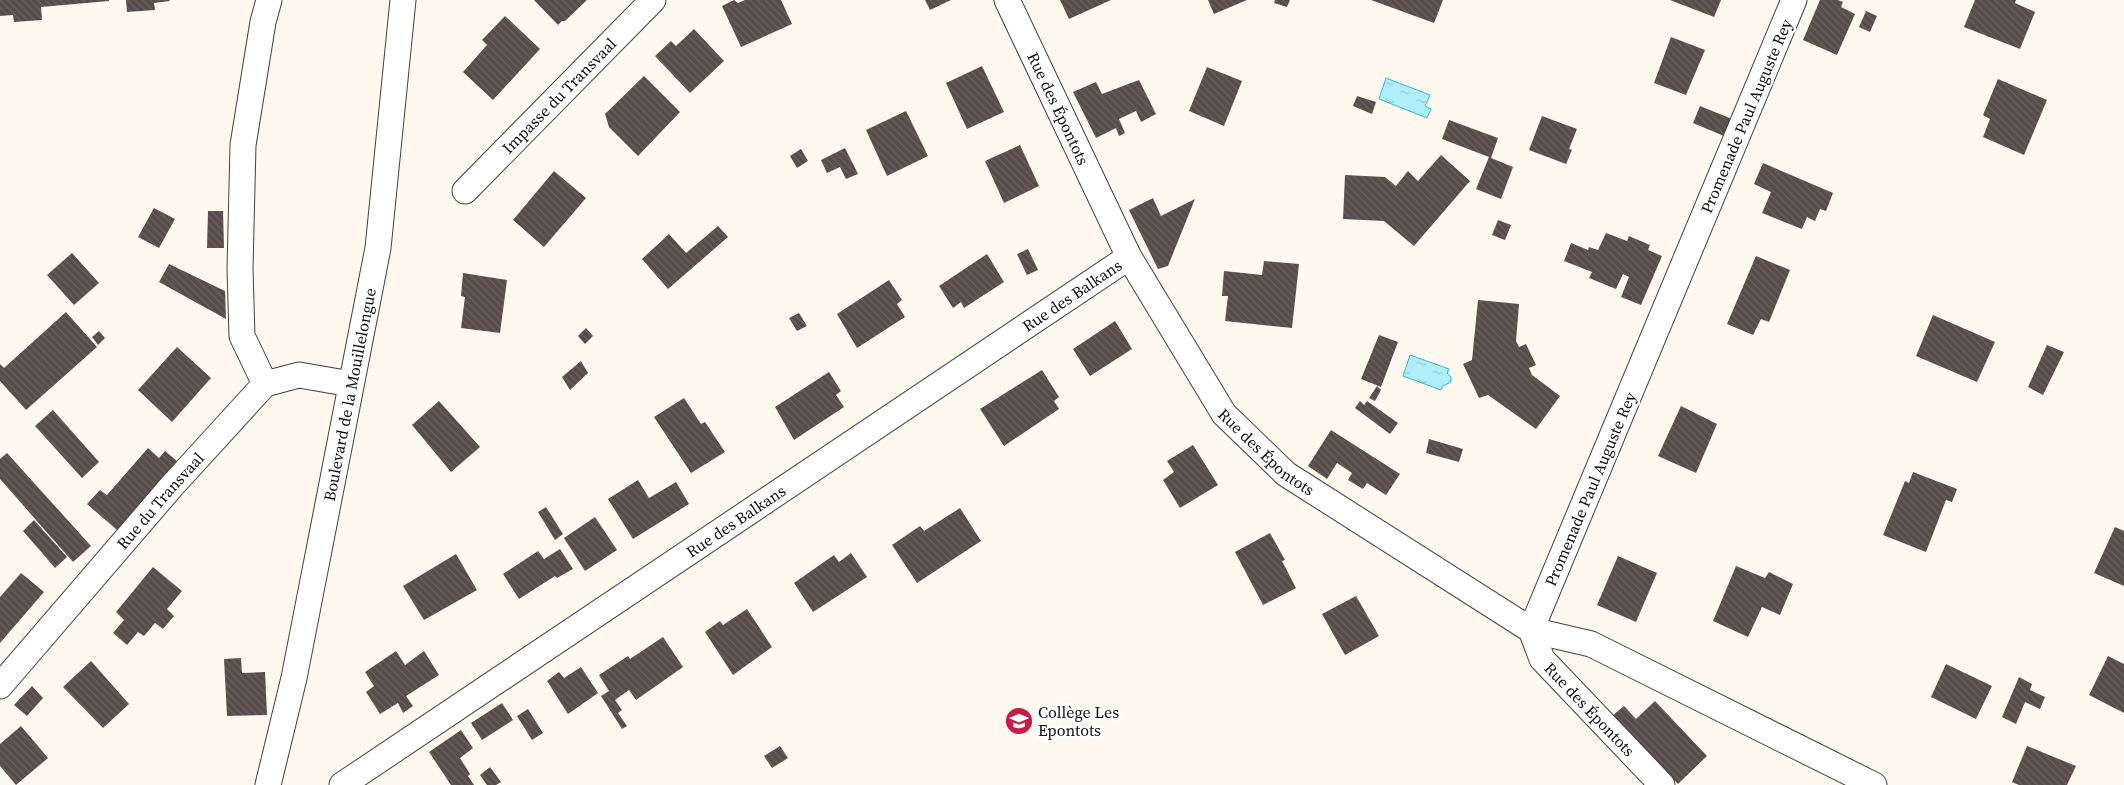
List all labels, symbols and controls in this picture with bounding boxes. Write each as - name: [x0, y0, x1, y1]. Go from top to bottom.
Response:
- street label: Promenade Paul Auguste Rey: [1695, 15, 1797, 216]
- street label: Impasse du Transvaal: [497, 33, 621, 158]
- street label: Rue des Épontots: [1022, 48, 1095, 168]
- street label: Rue des Balkans: [1018, 254, 1126, 337]
- street label: Boulevard de la Mouillelongue: [318, 286, 381, 503]
- street label: Promenade Paul Auguste Rey: [1539, 388, 1641, 589]
- street label: Rue des Épontots: [1213, 403, 1319, 500]
- street label: Rue du Transvaal: [111, 447, 209, 554]
- street label: Rue des Balkans: [681, 480, 790, 562]
- street label: Rue des Épontots: [1540, 657, 1640, 761]
- place label: Collège Les Epontots: [1038, 701, 1119, 741]
- school or university icon: Collège Les Epontots: [1004, 706, 1034, 736]

